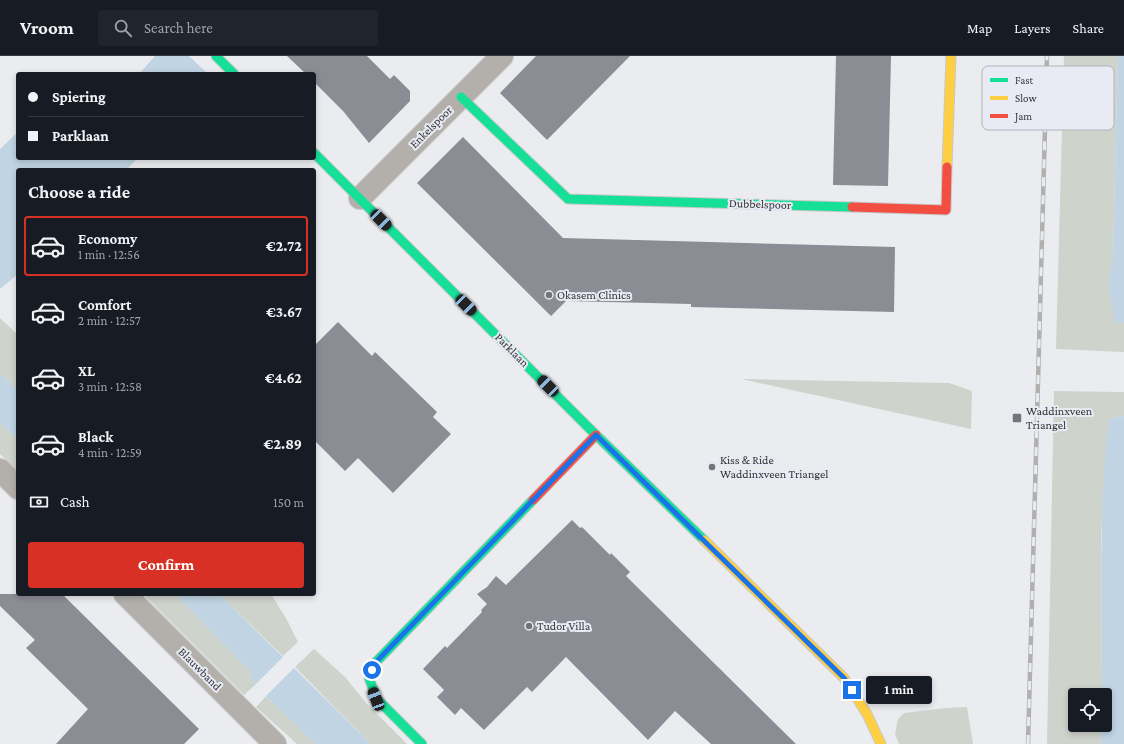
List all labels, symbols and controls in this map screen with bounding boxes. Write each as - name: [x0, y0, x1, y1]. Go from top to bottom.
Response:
- search box: [98, 10, 378, 46]
- text: Vroom: [20, 17, 74, 38]
- icon: search: [112, 17, 134, 39]
- text: Search here: [144, 20, 213, 36]
- text: Map: [967, 20, 992, 36]
- text: Layers: [1014, 20, 1051, 36]
- text: Share: [1073, 20, 1104, 36]
- legend: [982, 66, 1114, 130]
- text: Fast: [1015, 74, 1034, 86]
- text: Spiering: [52, 89, 106, 105]
- text: Slow: [1015, 92, 1037, 104]
- street label: Enkelspoor: [407, 102, 456, 151]
- text: Jam: [1014, 110, 1032, 123]
- text: Parklaan: [52, 128, 109, 144]
- text: Choose a ride: [28, 182, 130, 202]
- street label: Dubbelspoor: [729, 196, 792, 212]
- car: [368, 207, 394, 233]
- icon: car: [30, 228, 66, 264]
- text: Economy: [78, 231, 137, 247]
- text: €2.72: [266, 238, 302, 254]
- text: 1 min · 12:56: [78, 247, 140, 262]
- place label: Okasem Clinics: [557, 288, 631, 302]
- marker: Okasem Clinics: [544, 290, 554, 300]
- car: [453, 292, 479, 318]
- icon: car: [30, 294, 66, 330]
- text: Comfort: [78, 297, 132, 313]
- text: €3.67: [266, 304, 302, 320]
- text: 2 min · 12:57: [78, 313, 141, 328]
- street label: Parklaan: [492, 330, 532, 370]
- icon: car: [30, 360, 66, 396]
- text: XL: [78, 363, 95, 379]
- text: €4.62: [265, 370, 302, 386]
- car: [535, 373, 561, 399]
- text: 3 min · 12:58: [78, 379, 142, 394]
- place label: Waddinxveen Triangel: [1026, 404, 1093, 432]
- marker: Waddinxveen Triangel: [1011, 412, 1023, 424]
- icon: car: [30, 426, 66, 462]
- text: Black: [78, 429, 113, 445]
- text: €2.89: [264, 436, 302, 452]
- text: 4 min · 12:59: [78, 445, 142, 460]
- place label: Kiss & Ride Waddinxveen Triangel: [720, 453, 829, 481]
- marker: Kiss & Ride Waddinxveen Triangel: [707, 462, 717, 472]
- icon: cash: [28, 491, 50, 513]
- text: Cash: [60, 494, 90, 510]
- text: 150 m: [273, 495, 304, 510]
- button: Confirm: [28, 542, 304, 588]
- place label: Tudor Villa: [537, 619, 591, 633]
- marker: Tudor Villa: [524, 621, 534, 631]
- street label: Blauwband: [176, 645, 225, 694]
- route start: [363, 661, 381, 679]
- callout: 1 min: [866, 676, 932, 704]
- route end: [843, 681, 861, 699]
- text: 1 min: [884, 682, 914, 697]
- car: [366, 686, 386, 712]
- map controls: [1068, 688, 1112, 732]
- button: locate: [1068, 688, 1112, 732]

